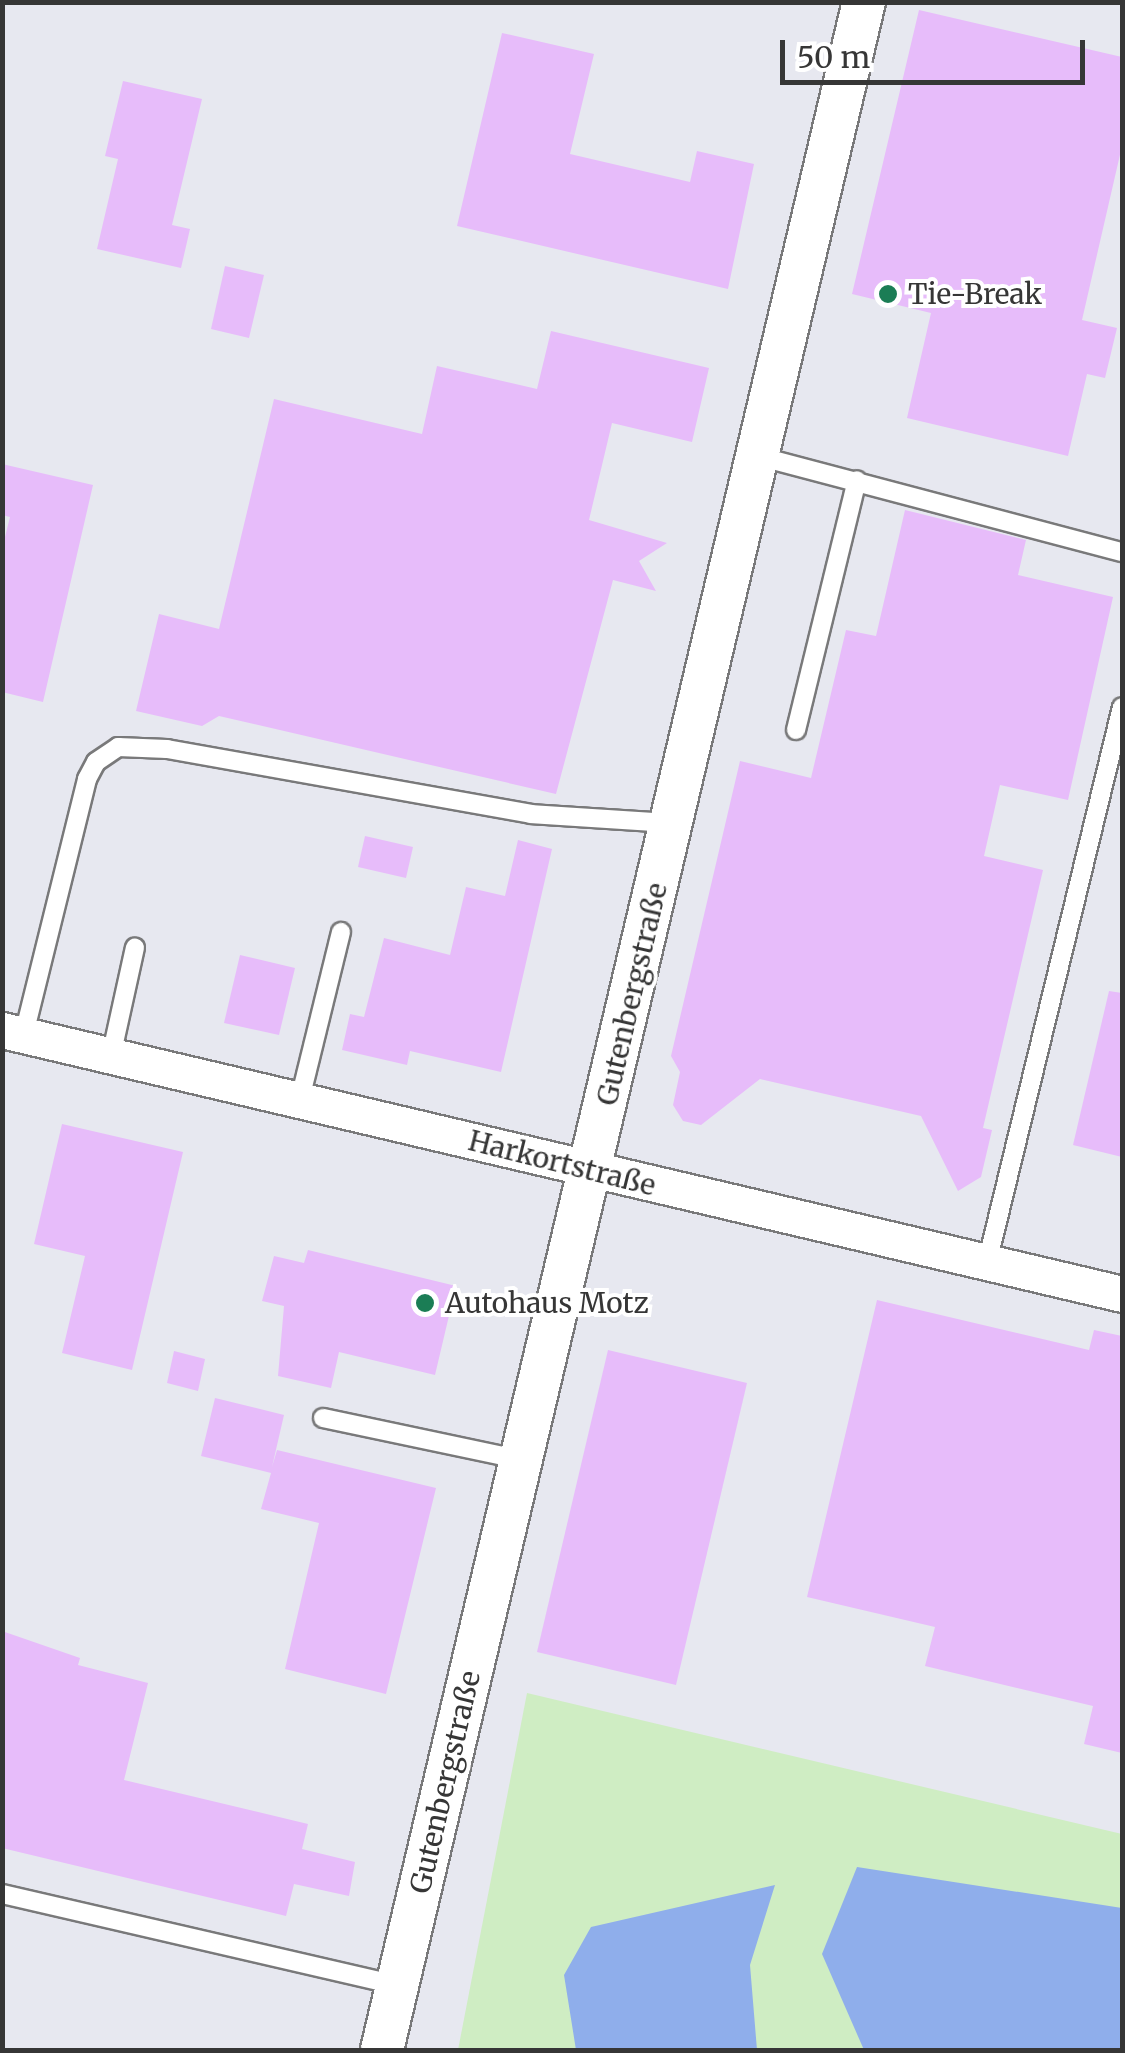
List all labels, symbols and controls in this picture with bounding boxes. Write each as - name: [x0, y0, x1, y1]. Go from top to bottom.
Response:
- scale bar: [785, 20, 1090, 82]
- text: 50 m: [797, 38, 870, 76]
- place label: Tie-Break: [908, 277, 1042, 311]
- marker: Tie-Break: [877, 283, 899, 305]
- street label: Gutenbergstraße: [590, 880, 674, 1108]
- street label: Harkortstraße: [465, 1124, 659, 1202]
- place label: Autohaus Motz: [445, 1286, 649, 1320]
- marker: Autohaus Motz: [414, 1292, 436, 1314]
- street label: Gutenbergstraße: [403, 1668, 487, 1896]

